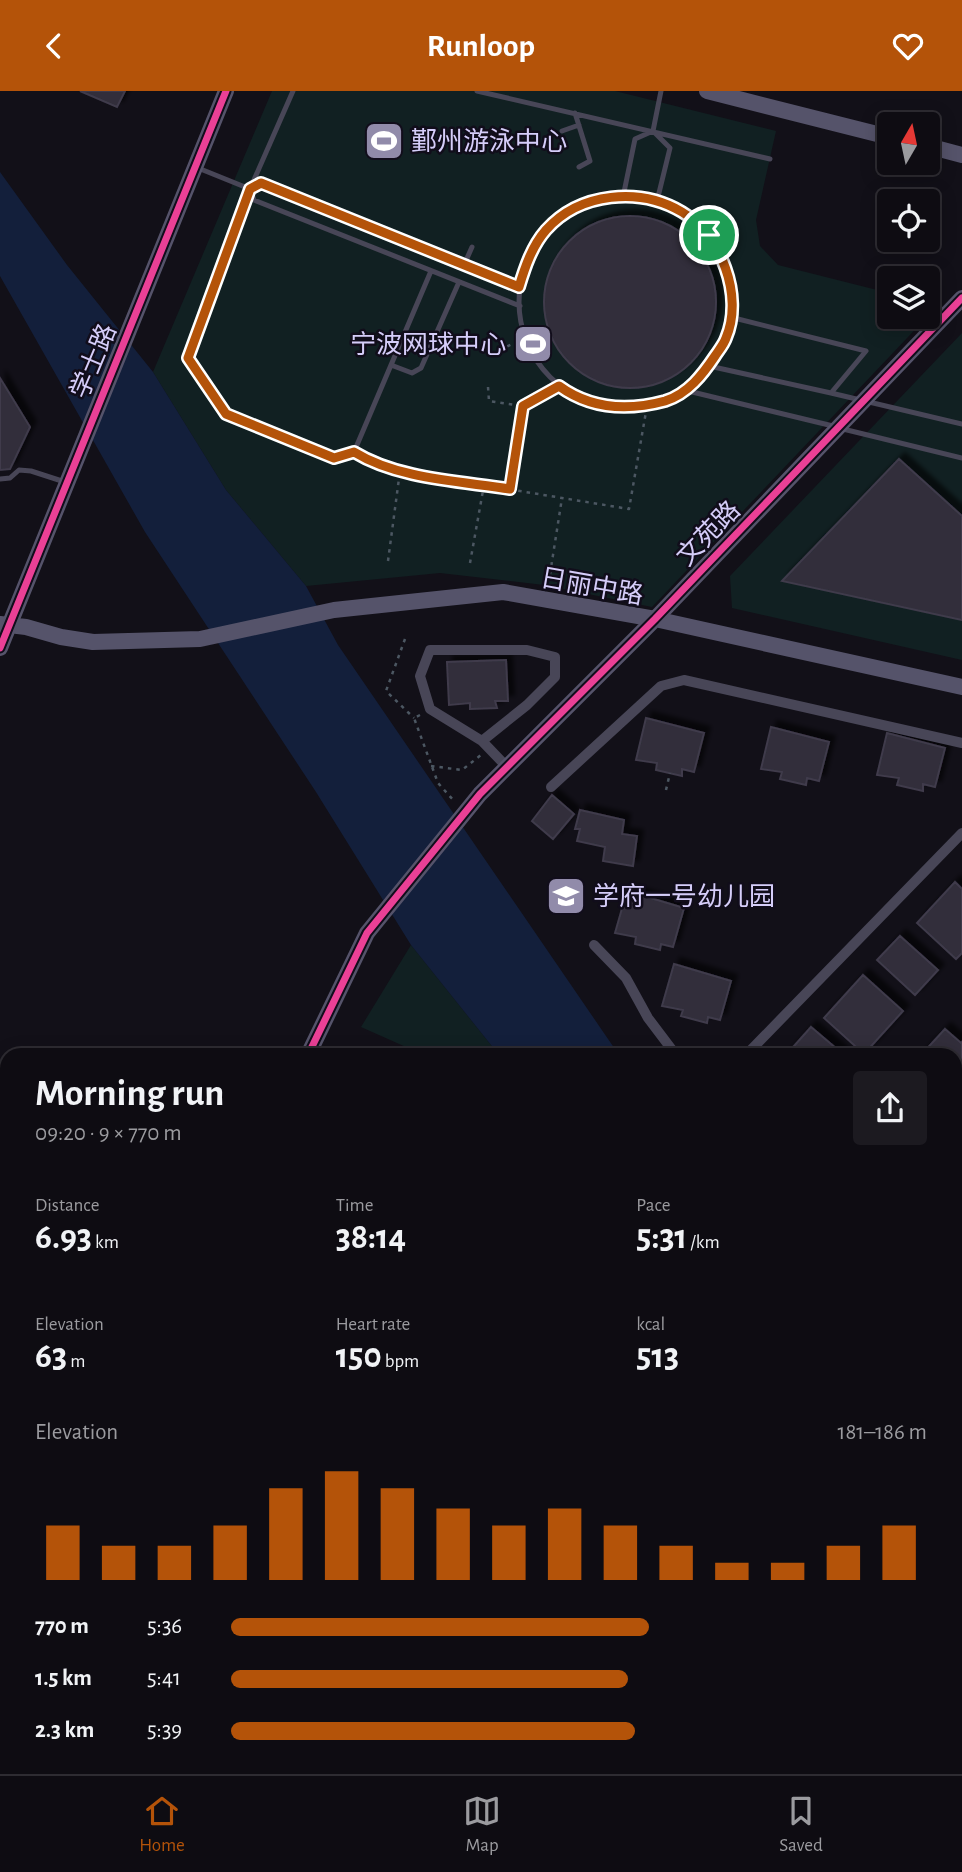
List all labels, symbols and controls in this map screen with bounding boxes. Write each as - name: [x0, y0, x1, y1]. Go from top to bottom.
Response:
- icon: back: [35, 27, 73, 65]
- icon: heart: [889, 27, 927, 65]
- text: Runloop: [427, 30, 535, 62]
- north arrow: [877, 112, 940, 175]
- map controls: [877, 112, 940, 329]
- sports icon: 鄞州游泳中心: [363, 120, 405, 162]
- place label: 鄞州游泳中心: [411, 127, 567, 155]
- button: locate: [877, 189, 940, 252]
- pin: [679, 205, 739, 265]
- icon: arrive: [690, 216, 728, 254]
- button: layers: [877, 266, 940, 329]
- street label: 学士路: [65, 320, 121, 402]
- sports icon: 宁波网球中心: [512, 323, 554, 365]
- place label: 宁波网球中心: [350, 331, 506, 358]
- street label: 文苑路: [672, 496, 745, 571]
- street label: 日丽中路: [538, 564, 645, 609]
- school or university icon: 学府一号幼儿园: [545, 875, 587, 917]
- place label: 学府一号幼儿园: [593, 882, 775, 910]
- button: share: [853, 1071, 927, 1145]
- text: Morning run: [35, 1075, 224, 1113]
- text: 09:20 · 9 × 770 m: [35, 1122, 182, 1145]
- text: Distance: [35, 1196, 99, 1215]
- text: Time: [336, 1196, 374, 1215]
- text: Pace: [636, 1196, 671, 1215]
- text: 6.93: [35, 1220, 92, 1255]
- text: 38:14: [336, 1220, 406, 1255]
- text: 5:31: [636, 1220, 687, 1255]
- text: km: [92, 1233, 119, 1252]
- text: /km: [687, 1233, 720, 1252]
- text: Elevation: [35, 1315, 104, 1334]
- text: Heart rate: [336, 1315, 410, 1334]
- text: kcal: [636, 1315, 665, 1334]
- text: 63: [35, 1339, 67, 1374]
- text: 150: [336, 1339, 382, 1374]
- text: 513: [636, 1339, 679, 1374]
- text: m: [67, 1352, 85, 1371]
- text: bpm: [382, 1352, 419, 1371]
- text: Elevation: [35, 1421, 118, 1444]
- text: 181–186 m: [838, 1421, 927, 1444]
- text: 770 m: [35, 1615, 89, 1638]
- text: 5:36: [147, 1615, 182, 1638]
- text: 1.5 km: [35, 1667, 92, 1690]
- text: 5:41: [147, 1667, 181, 1690]
- text: 2.3 km: [35, 1719, 94, 1742]
- text: 5:39: [147, 1719, 182, 1742]
- tab: Home: [139, 1792, 185, 1857]
- tab: Map: [463, 1792, 501, 1857]
- tab: Saved: [779, 1792, 823, 1857]

